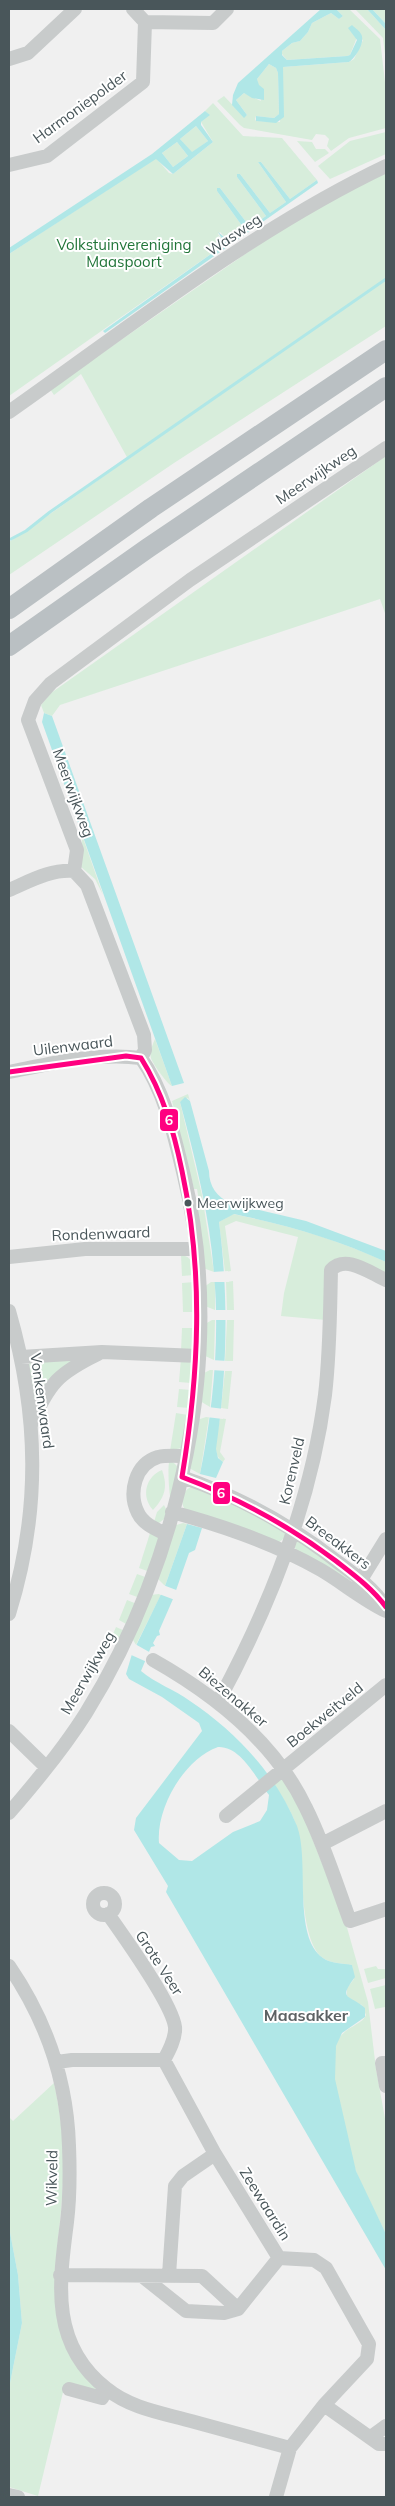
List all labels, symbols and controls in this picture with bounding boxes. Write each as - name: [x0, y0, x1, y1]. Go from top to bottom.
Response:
- street label: Harmoniepolder: [29, 66, 131, 147]
- street label: Wasweg: [203, 209, 265, 260]
- park label: Volkstuinvereniging Maaspoort: [56, 235, 192, 271]
- street label: Meerwijkweg: [272, 441, 360, 508]
- street label: Meerwijkweg: [49, 746, 98, 840]
- street label: Uilenwaard: [32, 1031, 114, 1060]
- line badge: 6: [159, 1108, 179, 1132]
- text: 6: [165, 1111, 173, 1129]
- place label: Meerwijkweg: [197, 1194, 284, 1212]
- marker: Meerwijkweg: [183, 1198, 193, 1208]
- street label: Rondenwaard: [51, 1222, 151, 1245]
- street label: Vonkenwaard: [26, 1352, 59, 1450]
- street label: Korenveld: [275, 1435, 308, 1507]
- line badge: 6: [212, 1481, 231, 1505]
- text: 6: [217, 1484, 225, 1502]
- street label: Breeakkers: [302, 1512, 375, 1573]
- street label: Meerwijkweg: [56, 1628, 119, 1718]
- street label: Biezenakker: [195, 1662, 272, 1731]
- street label: Boekweitveld: [283, 1678, 367, 1751]
- street label: Grote Veer: [131, 1927, 188, 1999]
- district label: Maasakker: [264, 2005, 349, 2025]
- street label: Wikveld: [42, 2150, 61, 2206]
- street label: Zeewaardin: [235, 2164, 295, 2244]

